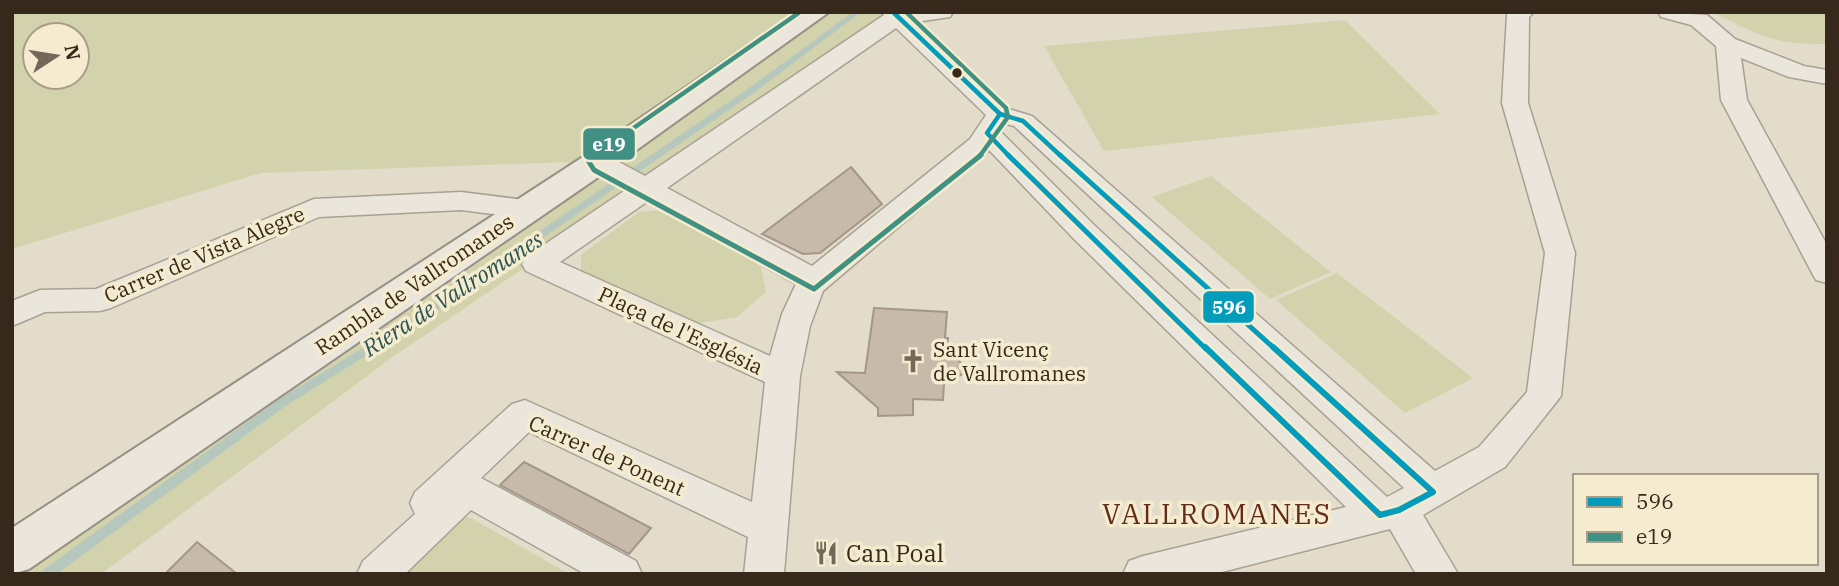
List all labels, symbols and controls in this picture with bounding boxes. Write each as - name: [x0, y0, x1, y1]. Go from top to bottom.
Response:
- north arrow: [21, 21, 91, 91]
- text: N: [59, 43, 86, 62]
- unlabelled marker: [950, 66, 964, 80]
- line badge: e19: [582, 127, 636, 161]
- text: e19: [592, 132, 626, 156]
- street label: Carrer de Vista Alegre: [99, 199, 309, 309]
- street label: Rambla de Vallromanes: [309, 207, 519, 361]
- water label: Riera de Vallromanes: [355, 223, 548, 363]
- street label: Plaça de l'Església: [594, 279, 768, 381]
- line badge: 596: [1202, 290, 1255, 324]
- text: 596: [1212, 295, 1246, 319]
- place label: Sant Vicenç de Vallromanes: [933, 335, 1086, 387]
- church icon: Sant Vicenç de Vallromanes: [899, 347, 927, 375]
- street label: Carrer de Ponent: [525, 408, 689, 502]
- legend: [1573, 474, 1818, 565]
- text: 596: [1636, 487, 1674, 515]
- district label: VALLROMANES: [1102, 495, 1332, 532]
- text: e19: [1636, 522, 1672, 550]
- place label: Can Poal: [846, 537, 944, 569]
- restaurant icon: Can Poal: [812, 539, 840, 567]

